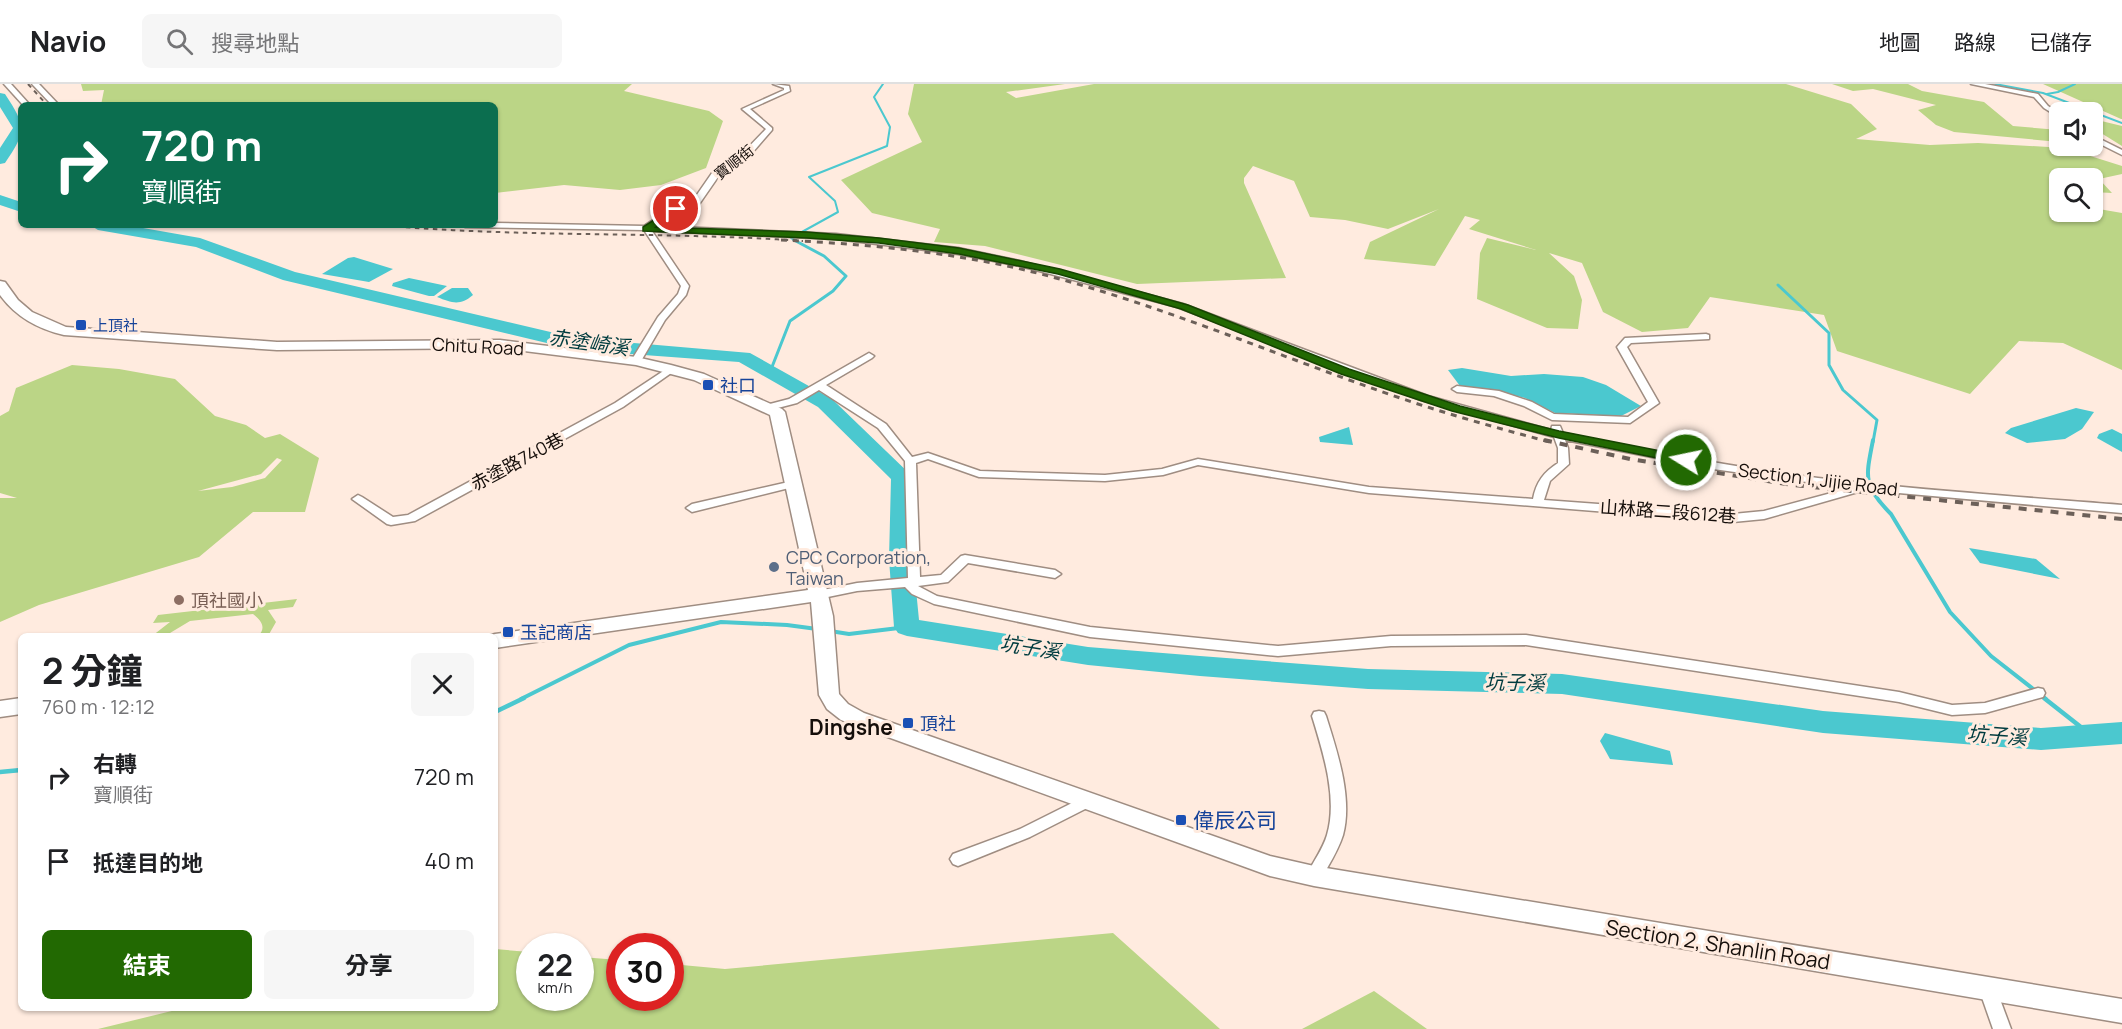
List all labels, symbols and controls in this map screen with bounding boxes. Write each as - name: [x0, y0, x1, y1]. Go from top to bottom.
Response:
- search box: [142, 14, 562, 68]
- text: Navio: [30, 22, 106, 60]
- icon: search: [163, 25, 196, 58]
- text: 搜尋地點: [211, 28, 299, 58]
- text: 地圖: [1879, 28, 1921, 56]
- text: 路線: [1954, 28, 1996, 56]
- text: 已儲存: [2029, 28, 2092, 56]
- map controls: [2049, 102, 2103, 222]
- button: sound: [2049, 102, 2103, 156]
- text: 720 m: [141, 116, 262, 174]
- icon: right: [42, 126, 120, 204]
- street label: 寶順街: [710, 140, 758, 184]
- button: search: [2049, 168, 2103, 222]
- text: 寶順街: [141, 173, 222, 210]
- pin: [650, 183, 701, 234]
- icon: arrive: [659, 192, 692, 225]
- place label: 上頂社: [93, 315, 138, 336]
- marker: 上頂社: [74, 318, 88, 332]
- water label: 赤塗崎溪: [548, 323, 633, 361]
- street label: Chitu Road: [431, 332, 525, 360]
- place label: 社口: [720, 373, 756, 397]
- marker: 社口: [701, 378, 715, 392]
- street label: 赤塗路740巷: [466, 426, 568, 496]
- position arrow: [1654, 428, 1718, 492]
- street label: Section 1, Jijie Road: [1737, 457, 1899, 501]
- street label: 山林路二段612巷: [1599, 494, 1737, 528]
- place label: CPC Corporation, Taiwan: [786, 545, 931, 590]
- marker: CPC Corporation, Taiwan: [767, 560, 781, 574]
- place label: 頂社國小: [191, 588, 263, 612]
- marker: 頂社國小: [172, 593, 186, 607]
- place label: 玉記商店: [520, 620, 592, 644]
- marker: 玉記商店: [501, 625, 515, 639]
- water label: 坑子溪: [998, 629, 1065, 665]
- text: 2 分鐘: [42, 646, 143, 695]
- button: close: [411, 653, 474, 716]
- water label: 坑子溪: [1485, 668, 1548, 696]
- text: 760 m · 12:12: [42, 693, 155, 720]
- place label: 頂社: [920, 711, 956, 735]
- district label: Dingshe: [809, 713, 893, 741]
- marker: 頂社: [901, 716, 915, 730]
- water label: 坑子溪: [1966, 719, 2031, 751]
- text: 右轉: [93, 749, 137, 779]
- icon: right: [42, 761, 75, 794]
- text: 720 m: [414, 762, 474, 792]
- text: 寶順街: [93, 781, 153, 808]
- place label: 偉辰公司: [1193, 806, 1277, 834]
- marker: 偉辰公司: [1174, 813, 1188, 827]
- icon: arrive: [42, 845, 75, 878]
- text: 40 m: [425, 846, 474, 876]
- text: 抵達目的地: [93, 848, 203, 878]
- street label: Section 2, Shanlin Road: [1604, 912, 1832, 976]
- button: 結束: [42, 930, 252, 999]
- button: 分享: [264, 930, 474, 999]
- speed limit sign: 30: [606, 933, 684, 1011]
- text: 22: [537, 944, 573, 985]
- text: km/h: [538, 977, 572, 998]

